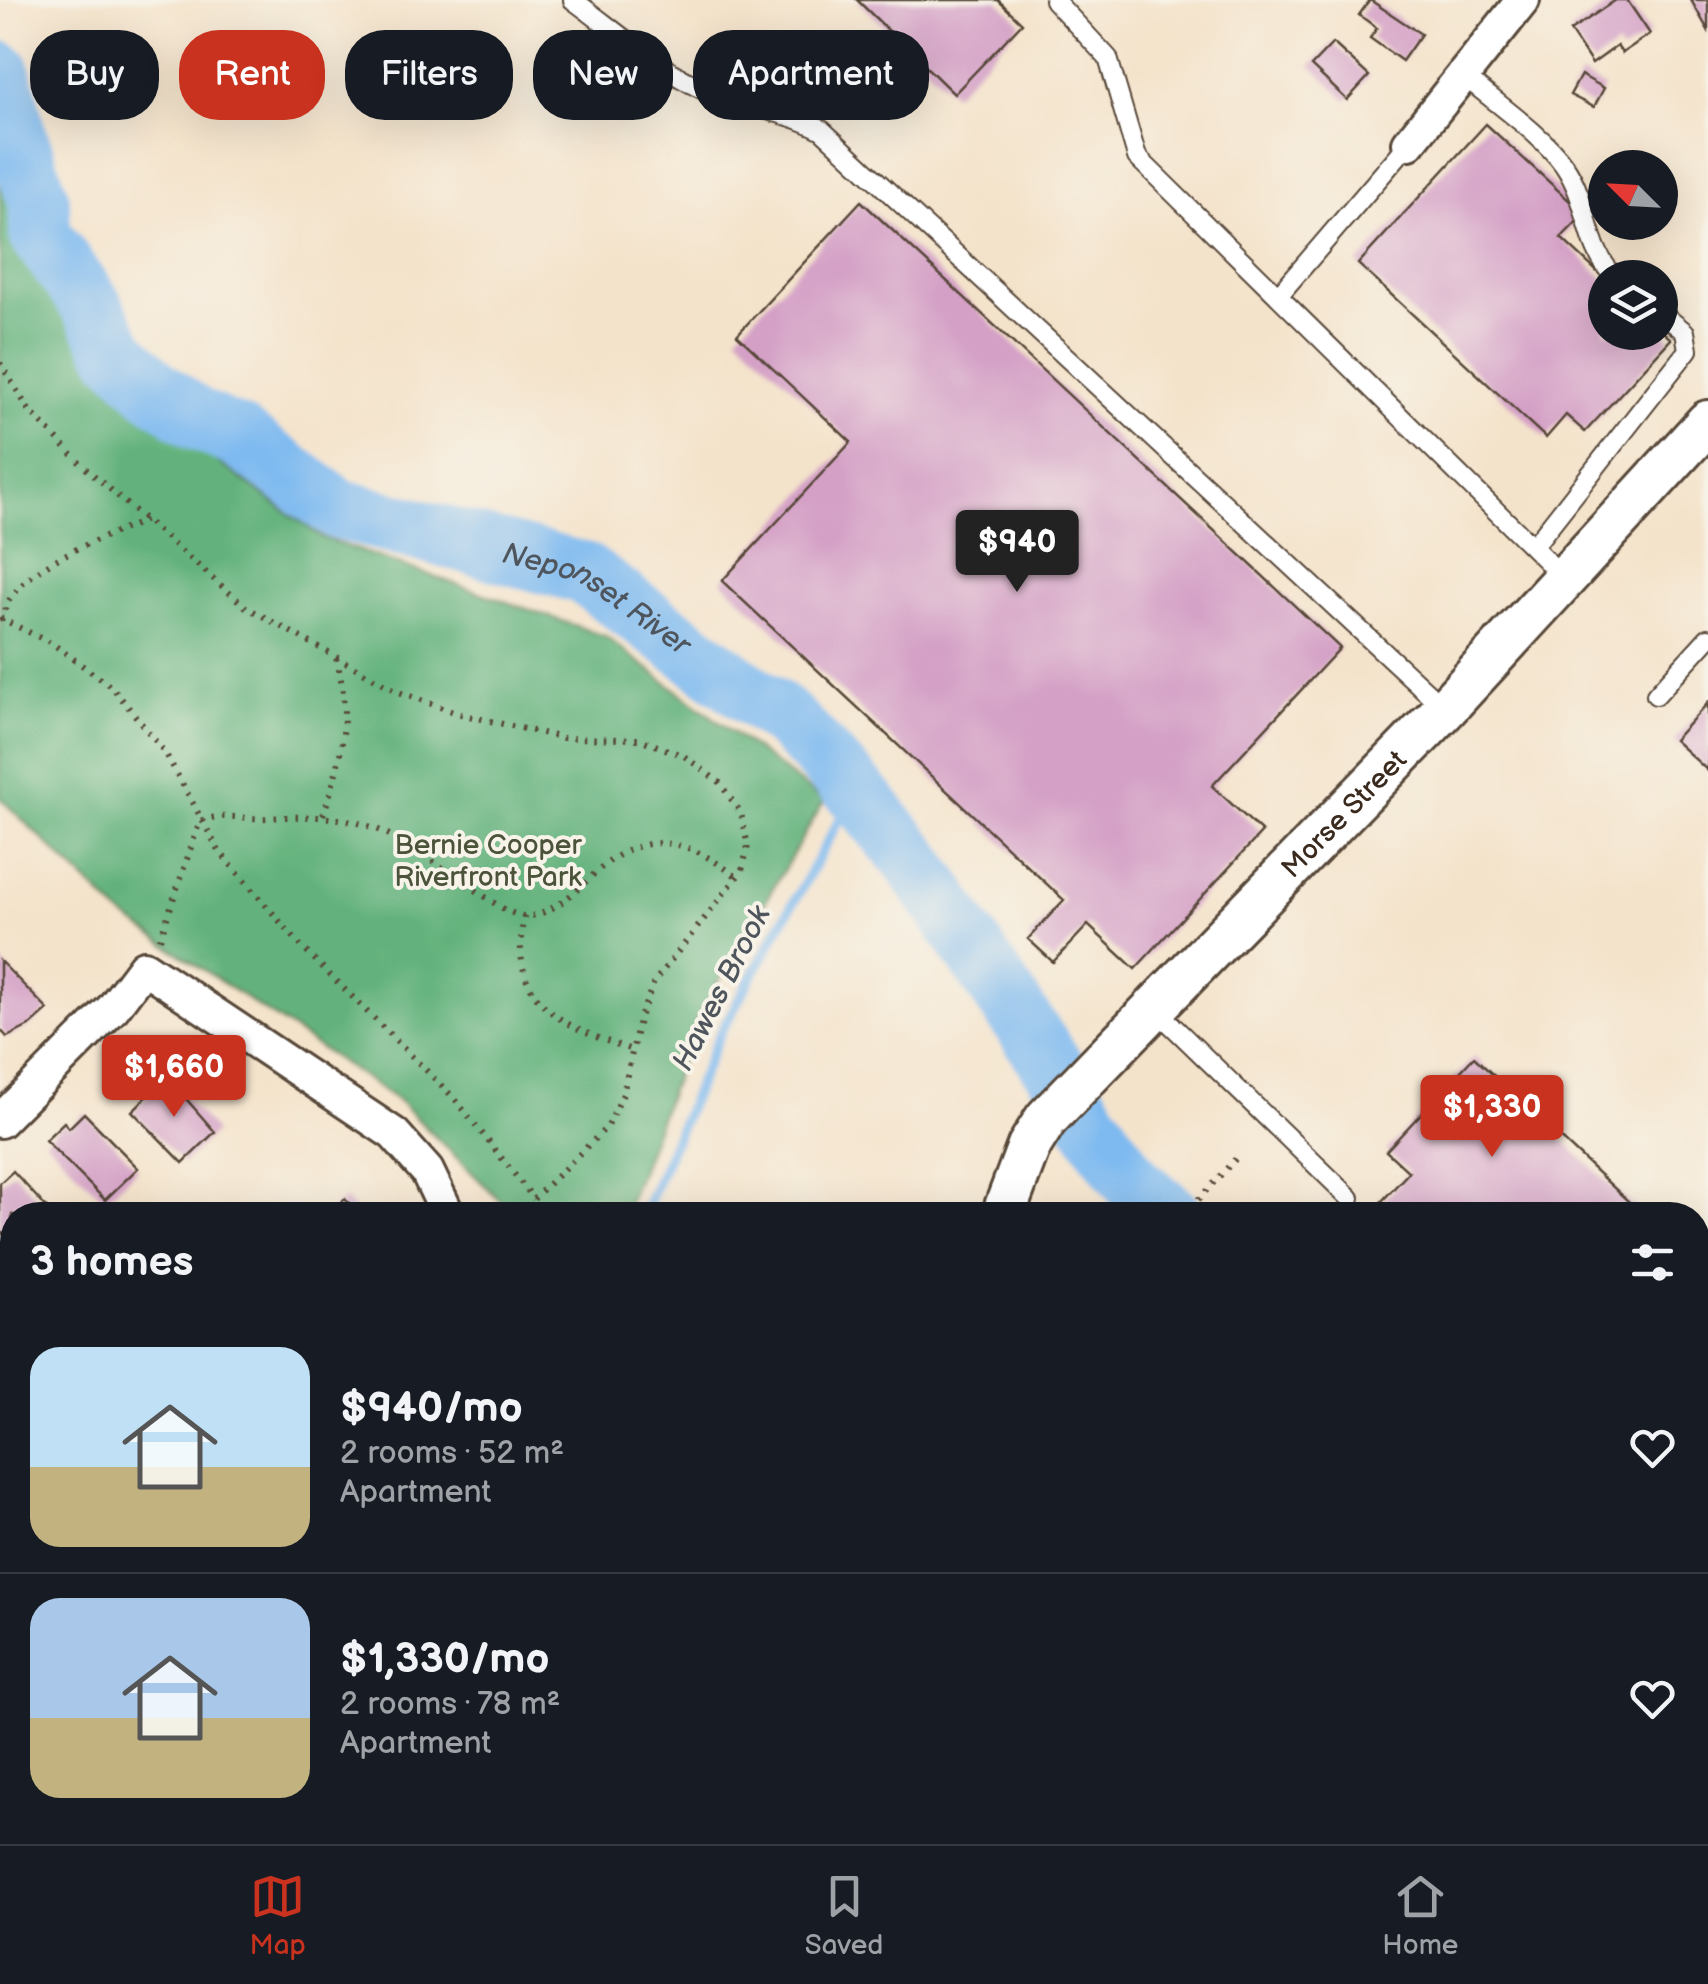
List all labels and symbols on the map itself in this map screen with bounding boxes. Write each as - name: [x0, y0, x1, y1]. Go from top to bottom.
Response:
- north arrow: [1588, 150, 1678, 240]
- pin: $940: [958, 510, 1076, 595]
- water label: Neponset River: [498, 536, 699, 665]
- street label: Morse Street: [1275, 744, 1414, 885]
- park label: Bernie Cooper Riverfront Park: [394, 829, 582, 894]
- water label: Hawes Brook: [665, 899, 779, 1077]
- pin: $1,660: [93, 1035, 255, 1120]
- pin: $1,330: [1411, 1075, 1573, 1160]

